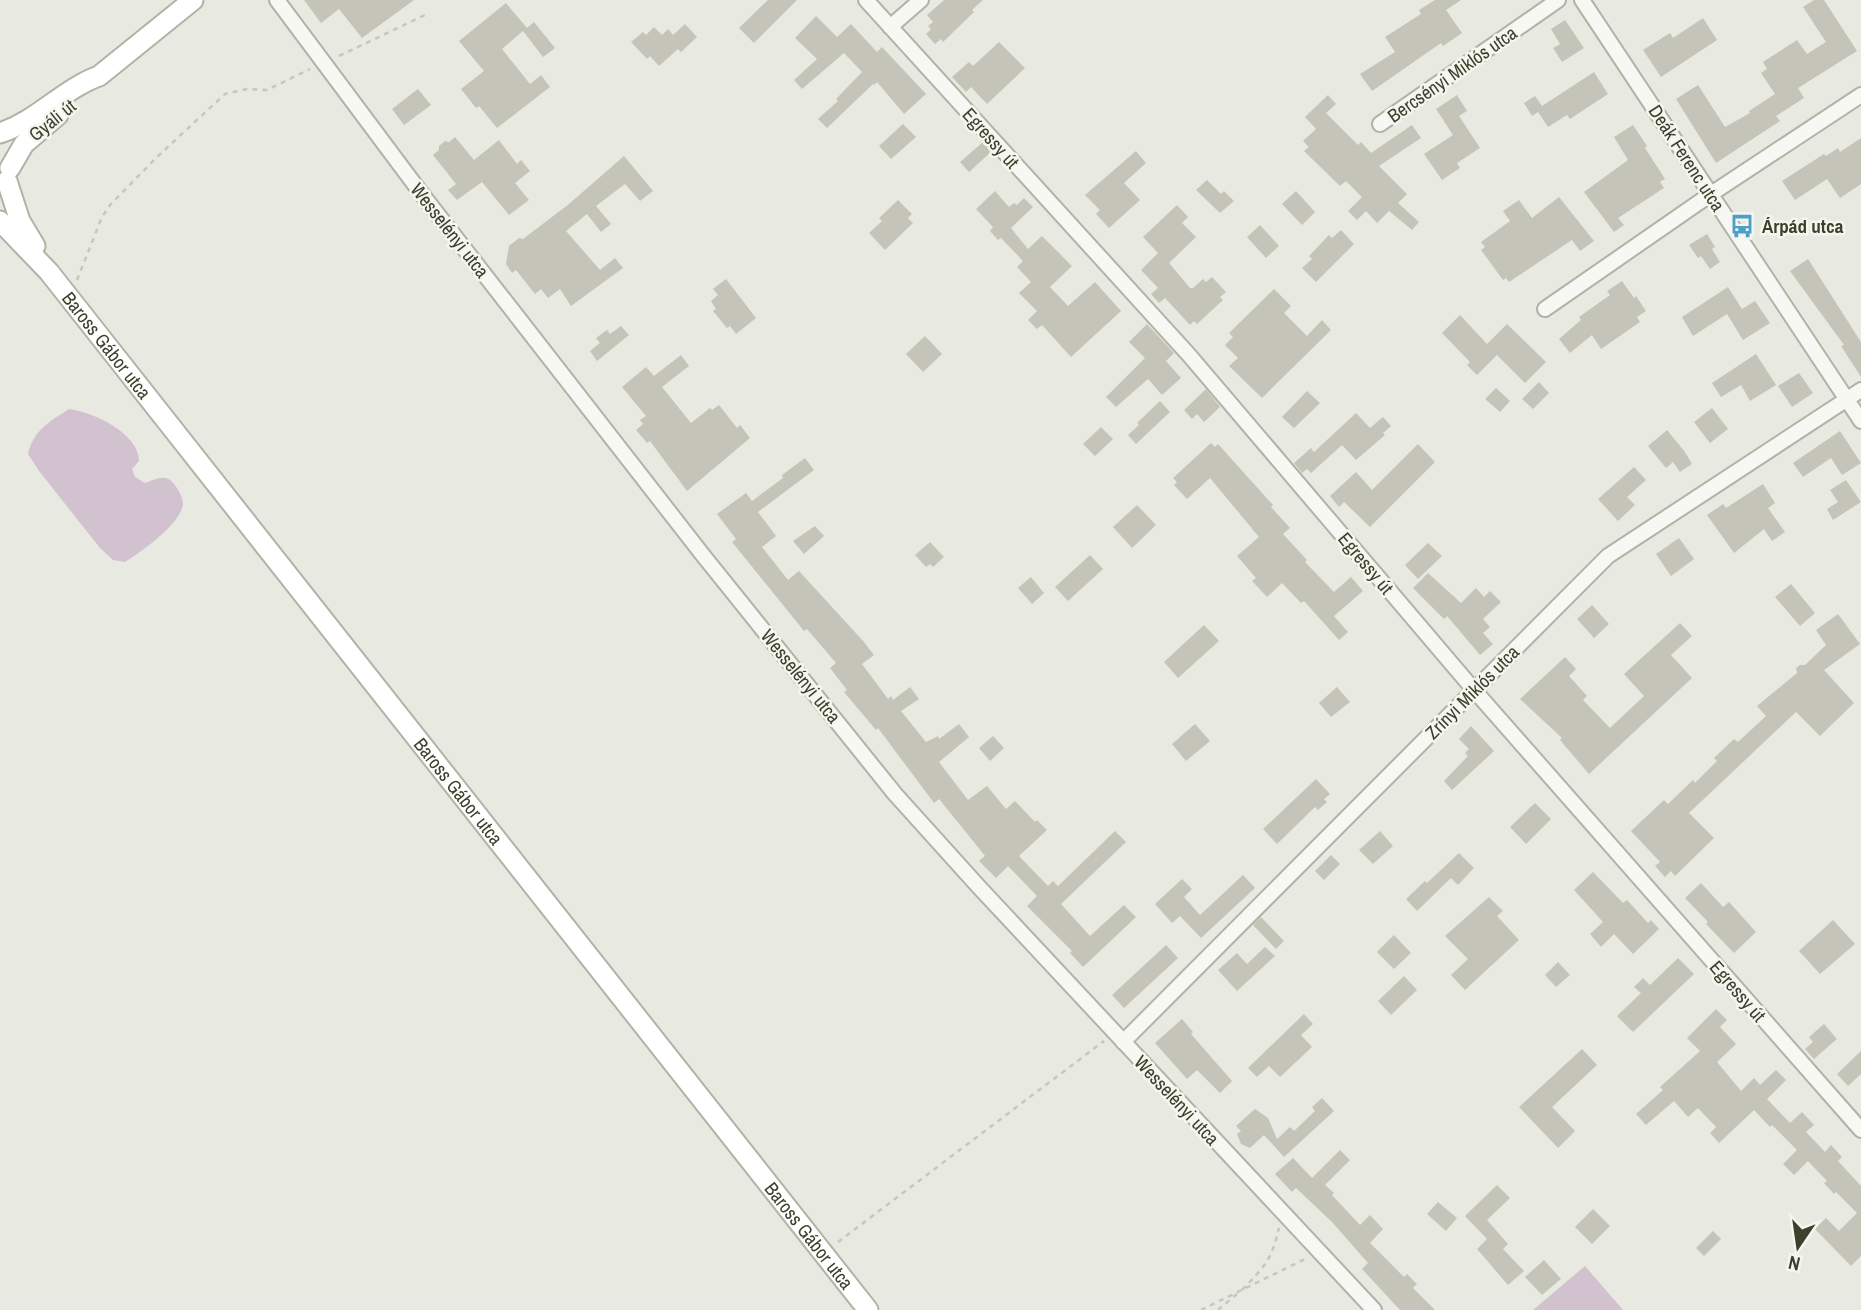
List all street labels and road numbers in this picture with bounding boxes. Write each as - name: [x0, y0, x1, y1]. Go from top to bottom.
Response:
- street label: Bercsényi Miklós utca: [1382, 19, 1522, 128]
- street label: Gyáli út: [23, 93, 82, 147]
- street label: Deák Ferenc utca: [1643, 100, 1731, 217]
- street label: Egressy út: [957, 102, 1026, 175]
- street label: Wesselényi utca: [405, 177, 496, 283]
- street label: Baross Gábor utca: [56, 286, 157, 405]
- street label: Egressy út: [1332, 526, 1400, 600]
- street label: Wesselényi utca: [755, 624, 847, 729]
- street label: Zrínyi Miklós utca: [1419, 639, 1525, 745]
- street label: Baross Gábor utca: [408, 732, 509, 850]
- street label: Egressy út: [1704, 955, 1772, 1028]
- street label: Wesselényi utca: [1129, 1049, 1226, 1151]
- street label: Baross Gábor utca: [759, 1176, 860, 1295]

